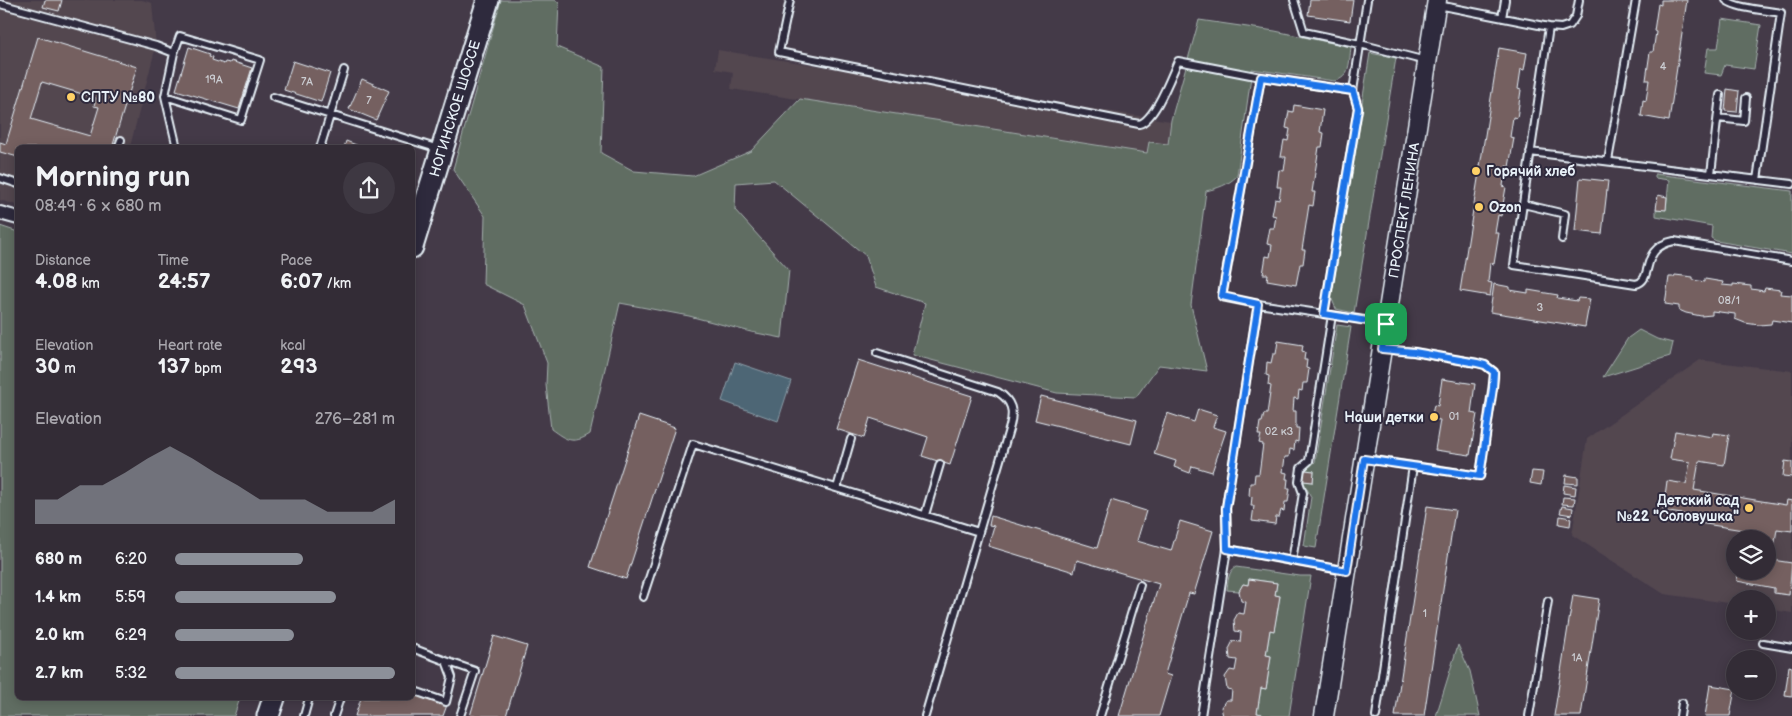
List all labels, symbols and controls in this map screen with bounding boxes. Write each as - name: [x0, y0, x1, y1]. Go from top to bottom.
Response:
- street label: НОГИНСКОЕ ШОССЕ: [426, 38, 484, 179]
- house number: 4: [1660, 60, 1667, 73]
- house number: 19А: [205, 73, 223, 86]
- house number: 7А: [301, 75, 313, 88]
- place label: СПТУ №80: [81, 89, 155, 106]
- marker: СПТУ №80: [65, 91, 77, 103]
- house number: 7: [366, 94, 372, 107]
- street label: ПРОСПЕКТ ЛЕНИНА: [1385, 141, 1423, 279]
- text: Morning run: [35, 161, 190, 194]
- button: share: [343, 162, 395, 214]
- place label: Горячий хлеб: [1486, 163, 1575, 180]
- marker: Горячий хлеб: [1470, 165, 1482, 177]
- text: 08:49 · 6 × 680 m: [35, 197, 162, 216]
- place label: Ozon: [1489, 199, 1522, 216]
- marker: Ozon: [1473, 201, 1485, 213]
- text: Distance: [35, 252, 91, 269]
- text: Time: [158, 252, 189, 269]
- text: Pace: [280, 252, 312, 269]
- text: 4.08: [35, 269, 78, 294]
- text: 24:57: [158, 269, 211, 294]
- text: 6:07: [280, 269, 323, 294]
- text: km: [78, 275, 100, 292]
- text: /km: [323, 275, 351, 292]
- house number: 08/1: [1718, 294, 1740, 307]
- house number: 3: [1537, 301, 1544, 314]
- pin: [1365, 303, 1407, 345]
- icon: arrive: [1372, 310, 1400, 338]
- text: Elevation: [35, 337, 93, 354]
- text: Heart rate: [158, 337, 222, 354]
- text: kcal: [280, 337, 305, 354]
- text: 30: [35, 354, 60, 379]
- text: 137: [158, 354, 190, 379]
- text: 293: [280, 354, 317, 379]
- text: m: [60, 360, 76, 377]
- text: bpm: [190, 360, 222, 377]
- place label: Наши детки: [1344, 409, 1424, 426]
- text: Elevation: [35, 410, 102, 429]
- text: 276–281 m: [315, 410, 395, 429]
- house number: 01: [1449, 410, 1459, 423]
- marker: Наши детки: [1428, 411, 1440, 423]
- house number: 02 к3: [1265, 425, 1294, 438]
- place label: Детский сад №22 "Соловушка": [1617, 492, 1740, 525]
- marker: Детский сад №22 "Соловушка": [1743, 502, 1755, 514]
- map controls: [1726, 530, 1776, 700]
- button: layers: [1726, 530, 1776, 580]
- text: 680 m: [35, 550, 82, 569]
- text: 6:20: [115, 550, 147, 569]
- text: 1.4 km: [35, 588, 81, 607]
- text: 5:59: [115, 588, 146, 607]
- button: +: [1726, 590, 1776, 640]
- house number: 1: [1423, 607, 1427, 620]
- text: 2.0 km: [35, 626, 84, 645]
- text: 6:29: [115, 626, 147, 645]
- button: −: [1726, 650, 1776, 700]
- house number: 1А: [1572, 651, 1583, 664]
- text: 2.7 km: [35, 664, 83, 683]
- text: 5:32: [115, 664, 147, 683]

